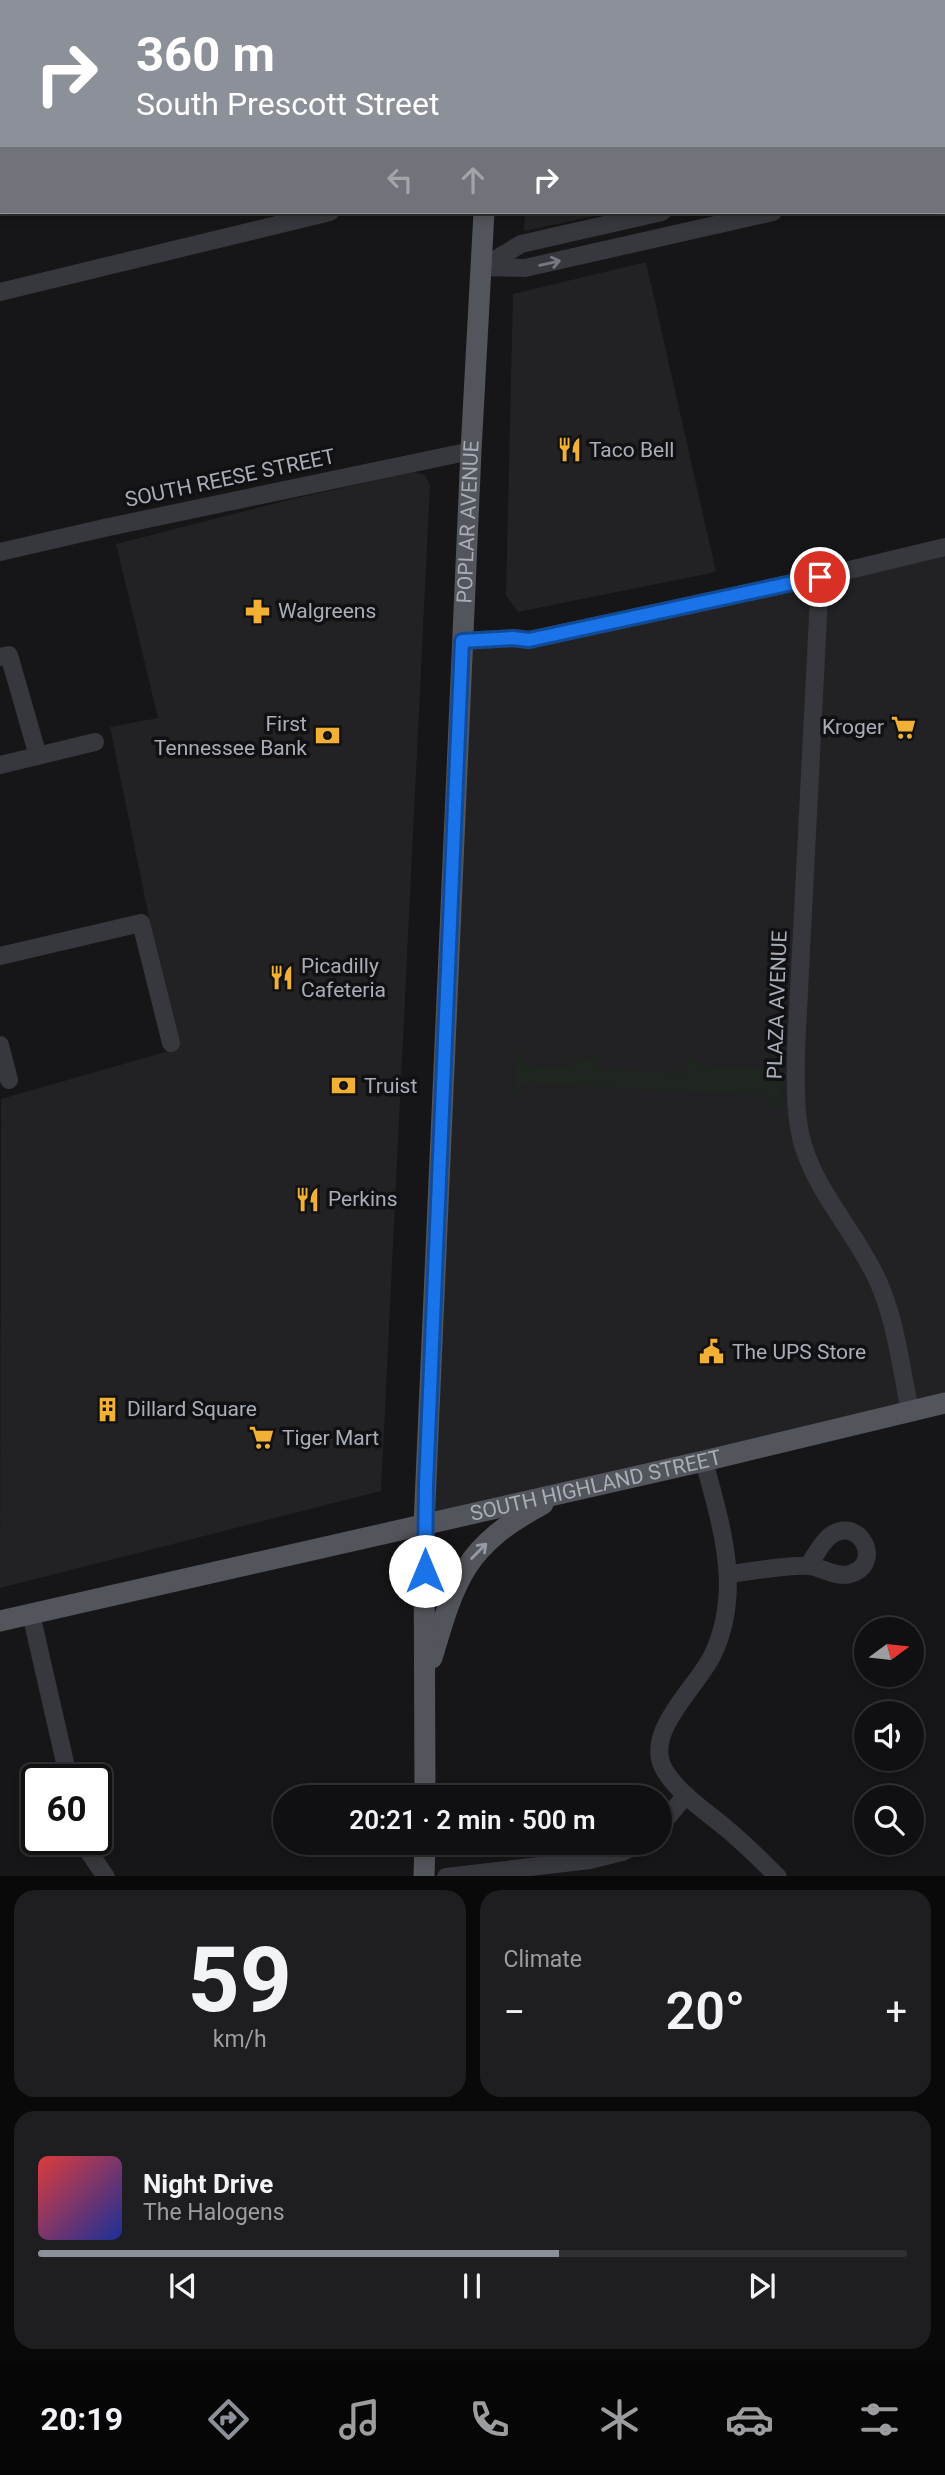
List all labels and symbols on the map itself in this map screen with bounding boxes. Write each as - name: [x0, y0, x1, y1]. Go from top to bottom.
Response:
- one-way arrow: [538, 255, 561, 269]
- restaurant icon: Taco Bell: [555, 436, 583, 464]
- place label: Taco Bell: [589, 438, 674, 462]
- street label: POPLAR AVENUE: [452, 440, 484, 604]
- street label: SOUTH REESE STREET: [123, 444, 338, 512]
- pin: [790, 547, 850, 607]
- pharmacy icon: Walgreens: [244, 597, 272, 625]
- place label: Walgreens: [278, 599, 376, 623]
- place label: First Tennessee Bank: [154, 712, 307, 760]
- supermarket icon: Kroger: [890, 713, 918, 741]
- place label: Kroger: [822, 715, 884, 739]
- bank icon: First Tennessee Bank: [313, 722, 341, 750]
- street label: PLAZA AVENUE: [762, 930, 792, 1080]
- place label: Picadilly Cafeteria: [301, 954, 386, 1002]
- restaurant icon: Picadilly Cafeteria: [267, 964, 295, 992]
- bank icon: Truist: [330, 1072, 358, 1100]
- place label: Truist: [364, 1074, 417, 1098]
- restaurant icon: Perkins: [294, 1185, 322, 1213]
- place label: Perkins: [328, 1187, 398, 1211]
- public building icon: The UPS Store: [698, 1338, 726, 1366]
- place label: The UPS Store: [732, 1340, 866, 1364]
- building icon: Dillard Square: [93, 1395, 121, 1423]
- place label: Dillard Square: [127, 1397, 257, 1421]
- supermarket icon: Tiger Mart: [248, 1424, 276, 1452]
- place label: Tiger Mart: [282, 1426, 379, 1450]
- street label: SOUTH HIGHLAND STREET: [468, 1445, 724, 1526]
- position arrow: [388, 1534, 462, 1608]
- one-way arrow: [470, 1543, 487, 1560]
- north arrow: [854, 1617, 924, 1687]
- speed limit sign: 60: [21, 1764, 112, 1855]

